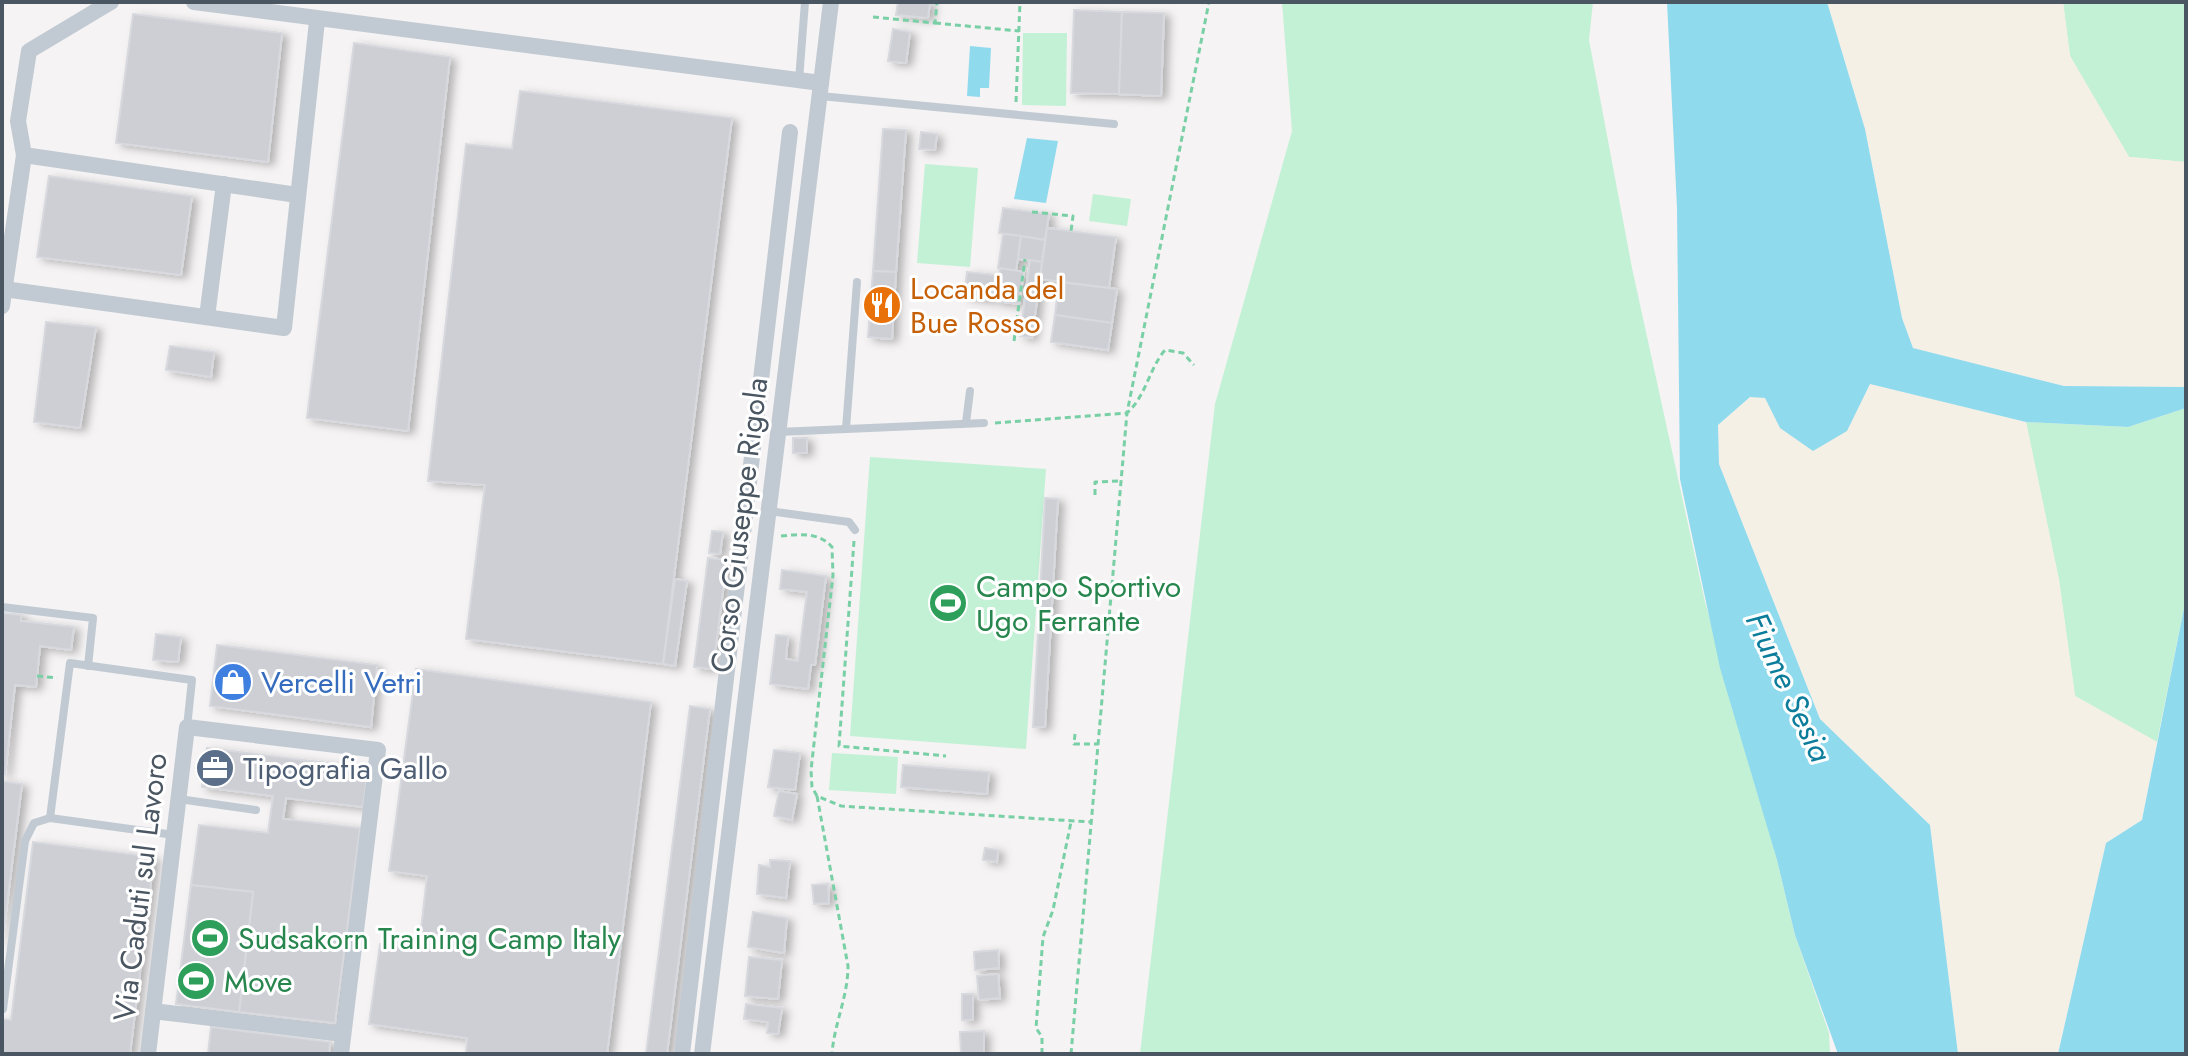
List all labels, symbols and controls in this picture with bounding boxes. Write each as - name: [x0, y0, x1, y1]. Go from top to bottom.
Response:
- place label: Locanda del Bue Rosso: [910, 267, 1064, 344]
- restaurant icon: Locanda del Bue Rosso: [861, 284, 903, 326]
- street label: Corso Giuseppe Rigola: [700, 375, 778, 675]
- place label: Campo Sportivo Ugo Ferrante: [976, 565, 1181, 642]
- sports icon: Campo Sportivo Ugo Ferrante: [927, 582, 969, 624]
- water label: Fiume Sesia: [1734, 604, 1844, 770]
- shop icon: Vercelli Vetri: [212, 661, 254, 703]
- place label: Vercelli Vetri: [261, 661, 422, 704]
- office icon: Tipografia Gallo: [194, 747, 236, 789]
- place label: Tipografia Gallo: [243, 747, 448, 790]
- street label: Via Caduti sul Lavoro: [102, 751, 178, 1023]
- sports icon: Sudsakorn Training Camp Italy: [189, 917, 231, 959]
- place label: Sudsakorn Training Camp Italy: [238, 917, 622, 960]
- sports icon: Move: [175, 960, 217, 1002]
- place label: Move: [224, 960, 292, 1003]

